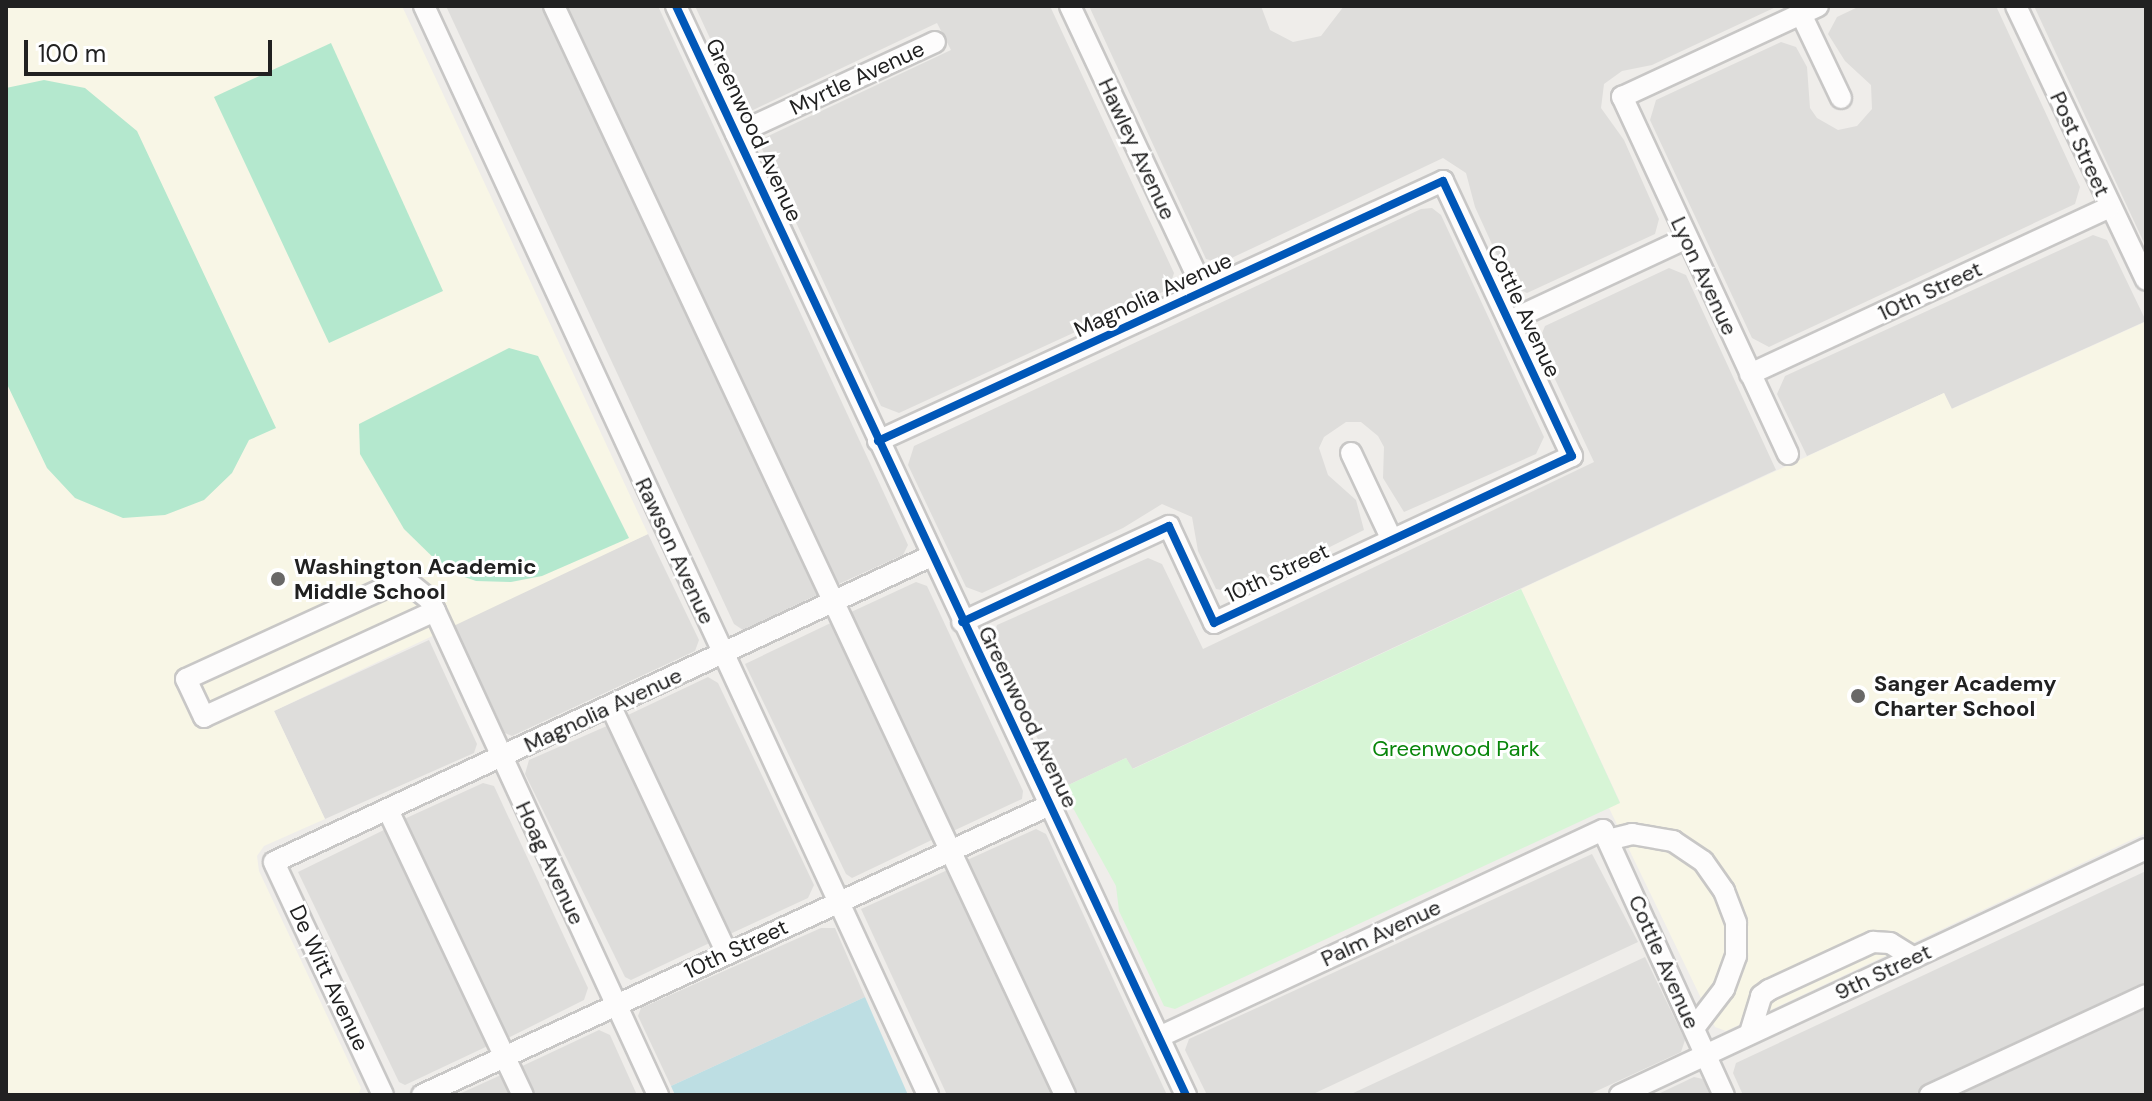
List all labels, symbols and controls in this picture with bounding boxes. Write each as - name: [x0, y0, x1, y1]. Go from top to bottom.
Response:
- scale bar: [28, 24, 276, 74]
- street label: Greenwood Avenue: [700, 34, 808, 226]
- street label: Myrtle Avenue: [785, 35, 929, 121]
- text: 100 m: [38, 38, 106, 69]
- street label: Hawley Avenue: [1093, 74, 1181, 224]
- street label: Post Street: [2044, 87, 2116, 201]
- street label: Lyon Avenue: [1665, 213, 1743, 339]
- street label: Cottle Avenue: [1482, 240, 1566, 382]
- street label: Magnolia Avenue: [1070, 247, 1236, 343]
- street label: 10th Street: [1874, 255, 1986, 327]
- street label: Rawson Avenue: [630, 474, 720, 628]
- street label: 10th Street: [1221, 537, 1333, 609]
- place label: Washington Academic Middle School: [294, 553, 536, 604]
- marker: Washington Academic Middle School: [269, 570, 287, 588]
- street label: Greenwood Avenue: [973, 622, 1083, 812]
- street label: Magnolia Avenue: [520, 662, 686, 758]
- place label: Sanger Academy Charter School: [1874, 670, 2056, 722]
- marker: Sanger Academy Charter School: [1849, 687, 1867, 705]
- park label: Greenwood Park: [1372, 736, 1540, 762]
- street label: Hoag Avenue: [510, 797, 590, 929]
- street label: Cottle Avenue: [1623, 891, 1705, 1033]
- street label: Palm Avenue: [1317, 894, 1445, 972]
- street label: De Witt Avenue: [284, 901, 374, 1055]
- street label: 10th Street: [680, 913, 792, 985]
- street label: 9th Street: [1831, 938, 1935, 1006]

